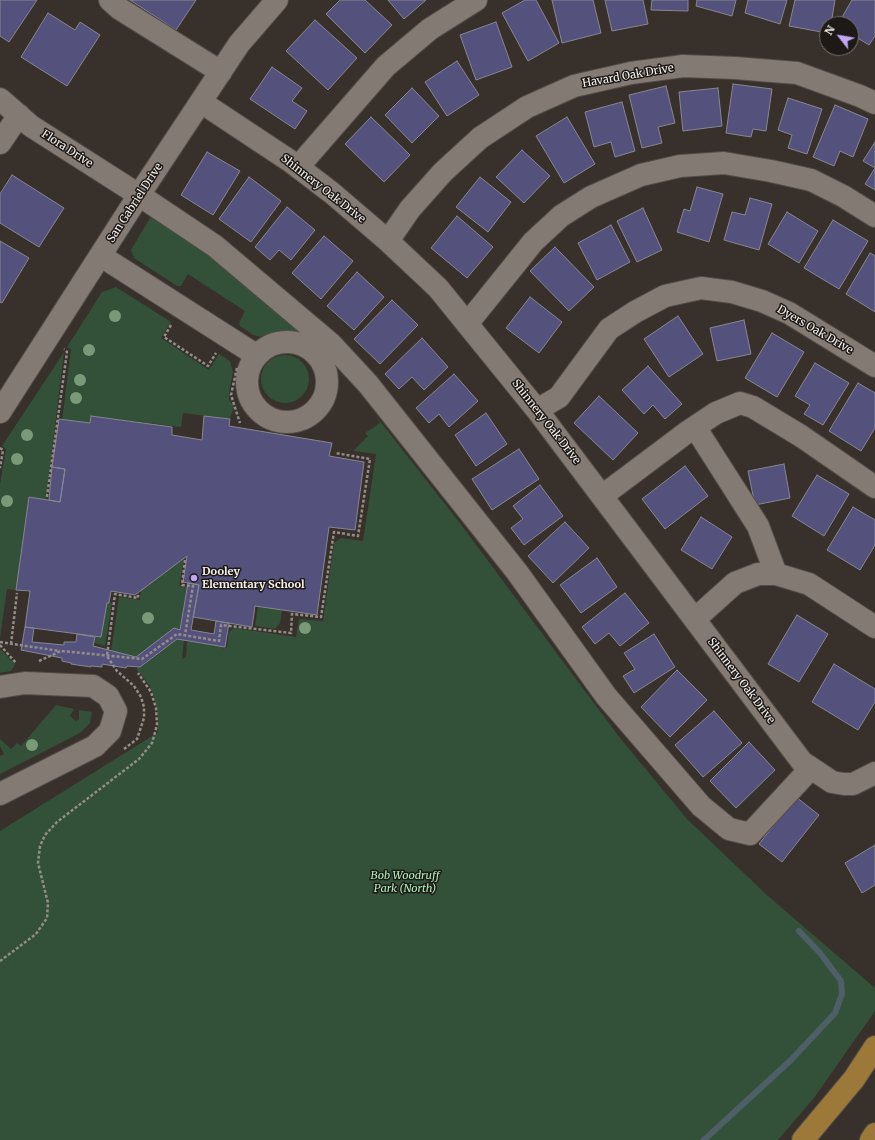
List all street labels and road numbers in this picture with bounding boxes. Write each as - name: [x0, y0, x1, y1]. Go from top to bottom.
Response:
- street label: Havard Oak Drive: [581, 61, 675, 91]
- street label: Flora Drive: [39, 128, 95, 170]
- street label: Shinnery Oak Drive: [278, 152, 368, 226]
- street label: San Gabriel Drive: [105, 161, 165, 245]
- street label: Dyers Oak Drive: [775, 303, 855, 357]
- street label: Shinnery Oak Drive: [509, 377, 583, 467]
- street label: Shinnery Oak Drive: [705, 636, 777, 726]

